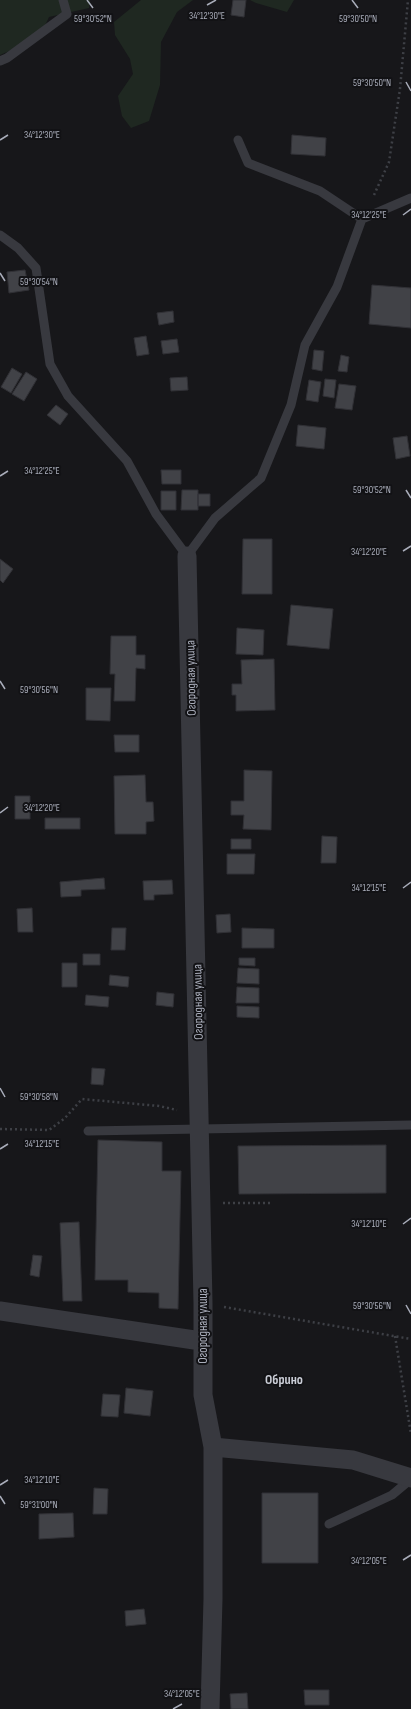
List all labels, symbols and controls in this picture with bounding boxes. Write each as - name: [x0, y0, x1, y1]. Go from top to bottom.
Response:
- text: 34°12'30"E: [189, 10, 225, 22]
- text: 59°30'52"N: [74, 13, 112, 25]
- text: 59°30'50"N: [339, 13, 377, 25]
- text: 59°30'50"N: [353, 77, 391, 89]
- text: 34°12'30"E: [24, 129, 60, 141]
- text: 34°12'25"E: [351, 209, 387, 221]
- text: 59°30'54"N: [20, 276, 58, 288]
- text: 34°12'25"E: [24, 465, 60, 477]
- text: 59°30'52"N: [353, 484, 391, 496]
- text: 34°12'20"E: [351, 546, 387, 558]
- street label: Огородная улица: [182, 640, 200, 716]
- text: 59°30'56"N: [20, 684, 58, 696]
- text: 34°12'20"E: [24, 802, 60, 814]
- text: 34°12'15"E: [352, 882, 386, 894]
- street label: Огородная улица: [189, 964, 207, 1040]
- text: 59°30'58"N: [20, 1091, 58, 1103]
- text: 34°12'15"E: [25, 1138, 59, 1150]
- text: 34°12'10"E: [351, 1218, 387, 1230]
- street label: Огородная улица: [195, 1288, 211, 1364]
- text: 59°30'56"N: [353, 1300, 391, 1312]
- district label: Обрино: [265, 1371, 303, 1388]
- text: 34°12'10"E: [24, 1474, 60, 1486]
- text: 59°31'00"N: [20, 1499, 58, 1511]
- text: 34°12'05"E: [351, 1555, 387, 1567]
- text: 34°12'05"E: [164, 1688, 200, 1700]

